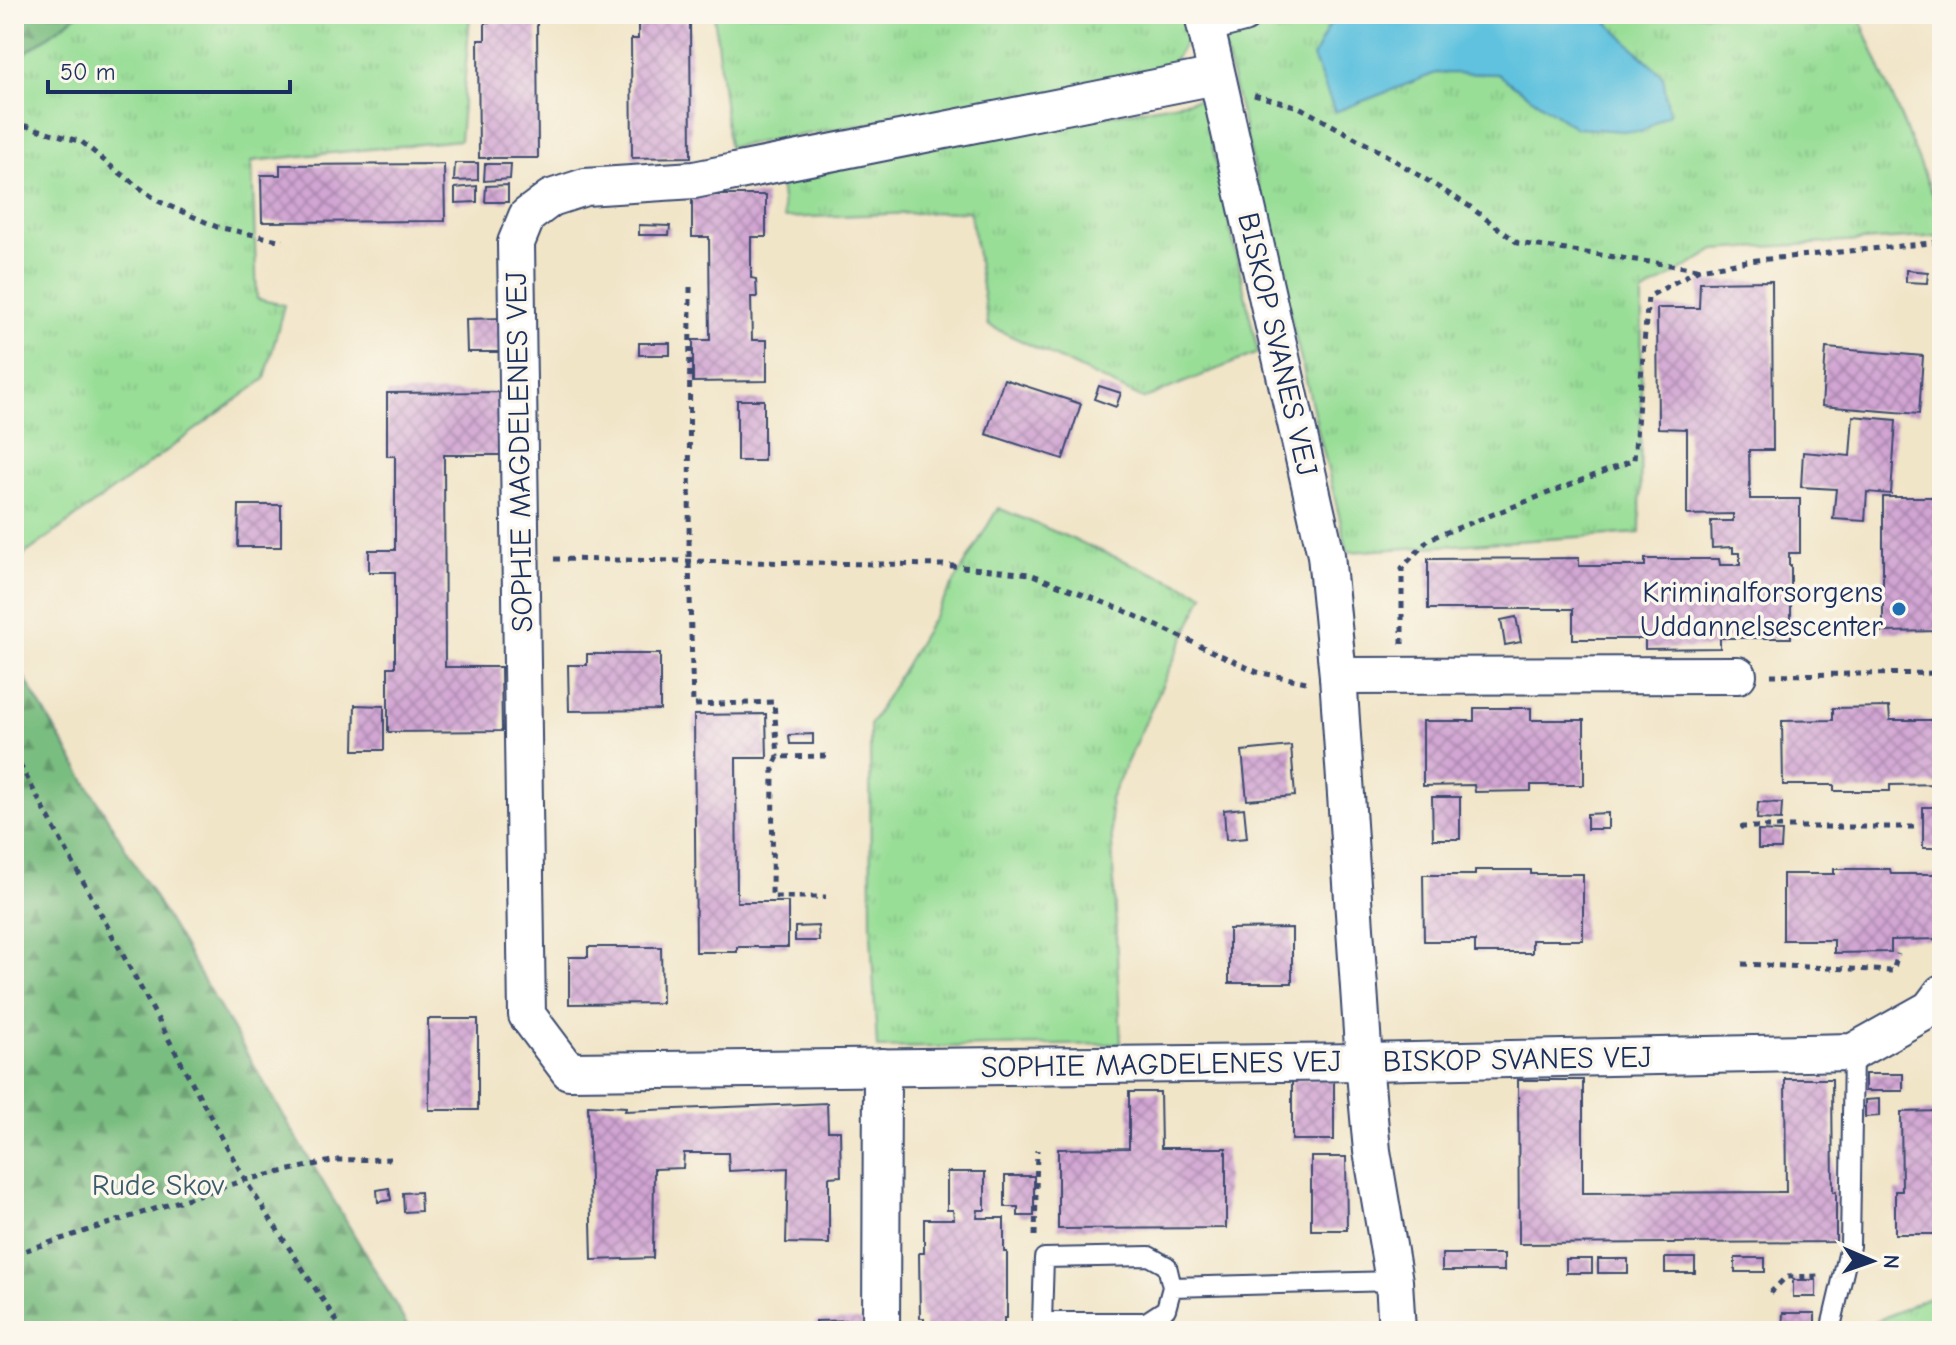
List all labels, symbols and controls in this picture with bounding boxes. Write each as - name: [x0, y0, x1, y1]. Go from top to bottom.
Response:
- scale bar: [48, 44, 290, 94]
- text: 50 m: [60, 58, 116, 86]
- street label: BISKOP SVANES VEJ: [1230, 209, 1325, 479]
- street label: SOPHIE MAGDELENES VEJ: [499, 271, 540, 633]
- place label: Kriminalforsorgens Uddannelsescenter: [1640, 575, 1883, 644]
- marker: Kriminalforsorgens Uddannelsescenter: [1890, 600, 1908, 618]
- street label: BISKOP SVANES VEJ: [1382, 1040, 1652, 1079]
- street label: SOPHIE MAGDELENES VEJ: [980, 1044, 1342, 1085]
- park label: Rude Skov: [92, 1168, 225, 1203]
- north arrow: [1832, 1221, 1912, 1301]
- text: N: [1878, 1254, 1904, 1269]

